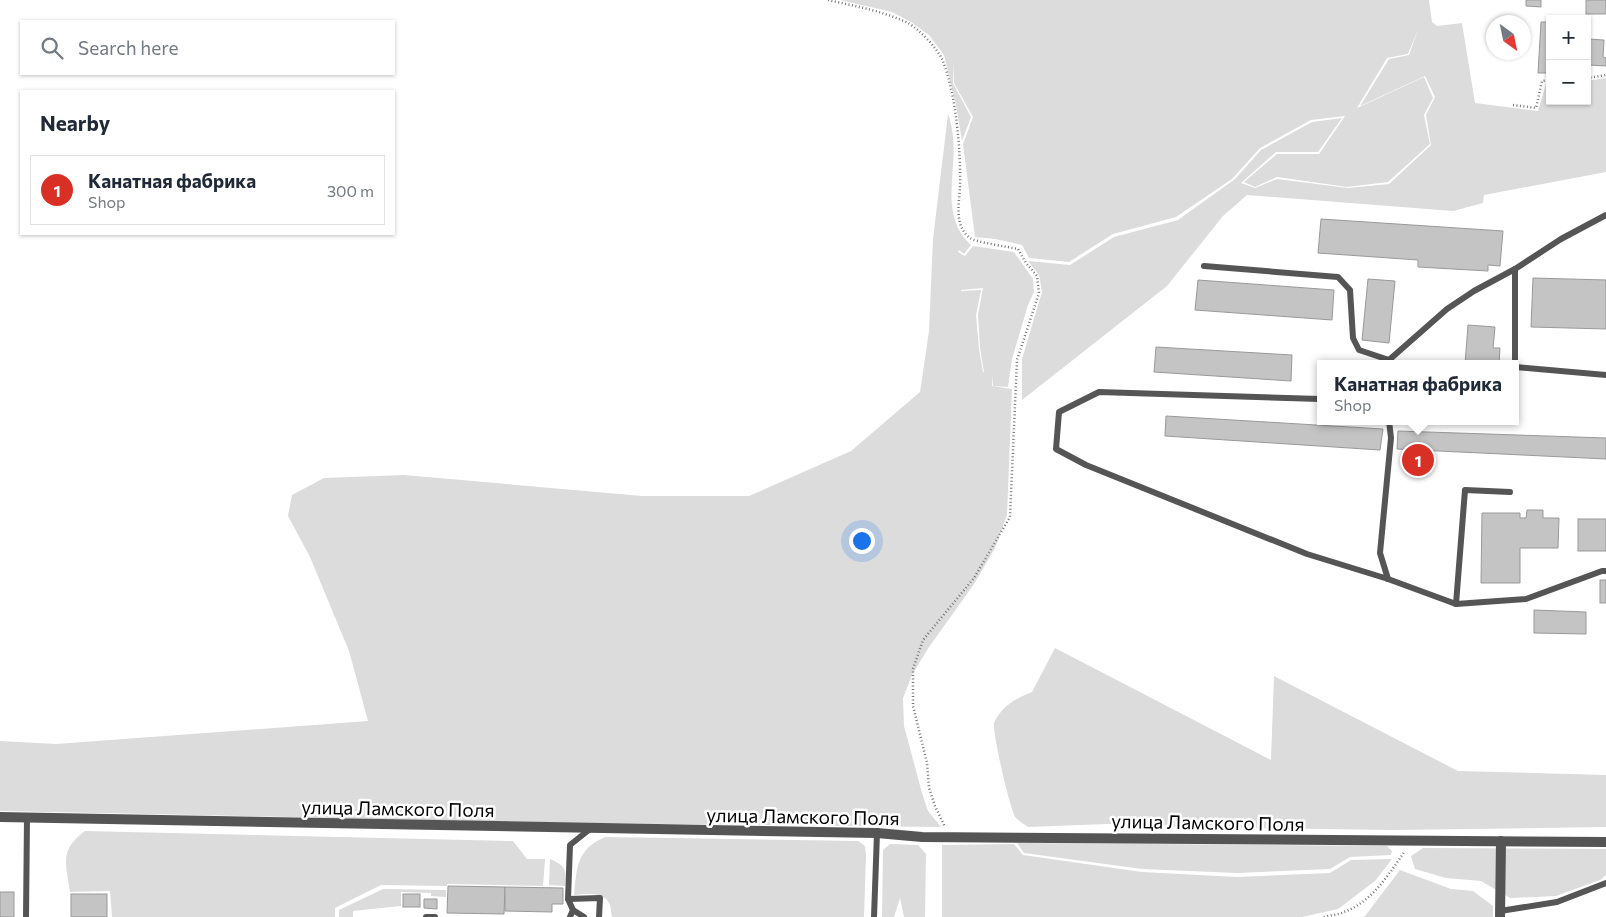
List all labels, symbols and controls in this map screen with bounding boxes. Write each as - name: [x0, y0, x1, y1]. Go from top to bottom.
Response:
- north arrow: [1486, 15, 1531, 60]
- map controls: [1546, 15, 1591, 105]
- button: +: [1546, 15, 1591, 60]
- search box: [20, 20, 395, 75]
- icon: search: [38, 34, 66, 62]
- text: Search here: [78, 36, 178, 59]
- button: −: [1546, 60, 1591, 105]
- text: Nearby: [40, 110, 110, 135]
- text: Канатная фабрика: [88, 169, 256, 192]
- text: 1: [53, 181, 61, 200]
- text: 300 m: [327, 181, 374, 200]
- text: Shop: [88, 192, 126, 211]
- popup: [1317, 360, 1519, 425]
- text: Канатная фабрика: [1334, 372, 1502, 395]
- text: Shop: [1334, 395, 1372, 414]
- pin: 1: [1402, 441, 1434, 479]
- your location: [849, 528, 875, 554]
- street label: улица Ламского Поля: [301, 795, 495, 821]
- street label: улица Ламского Поля: [706, 803, 900, 829]
- street label: улица Ламского Поля: [1111, 809, 1305, 835]

